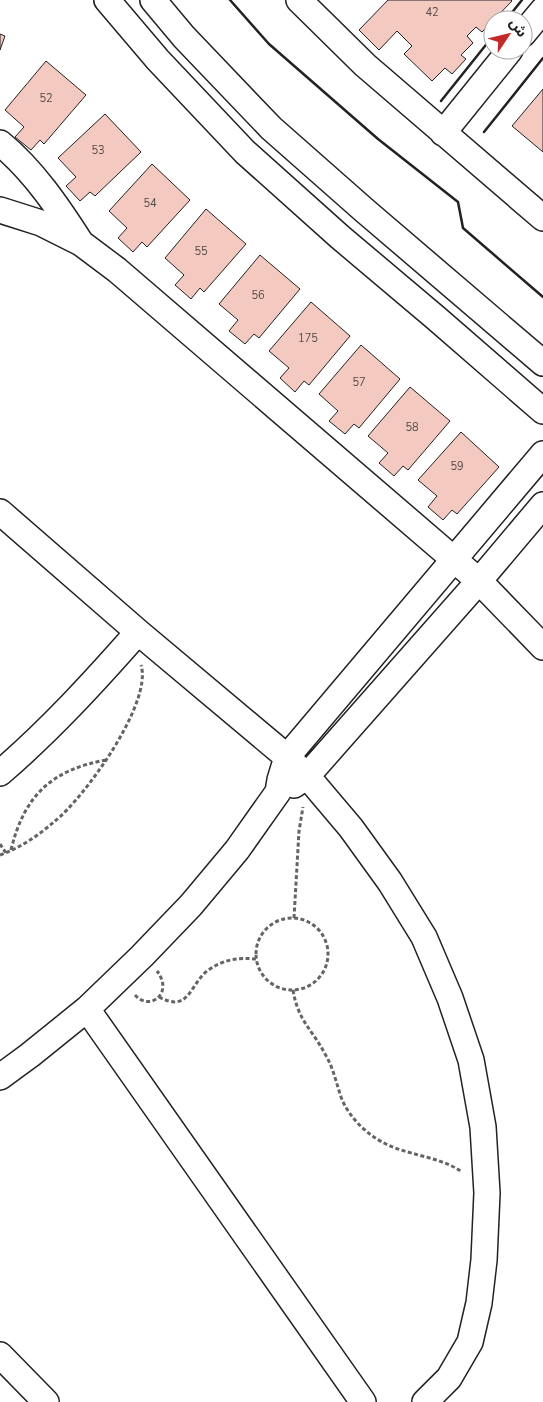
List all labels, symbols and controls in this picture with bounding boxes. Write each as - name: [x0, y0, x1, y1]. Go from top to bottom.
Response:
- house number: 42: [425, 5, 439, 20]
- north arrow: [483, 10, 533, 60]
- text: ش: [505, 15, 532, 41]
- house number: 52: [39, 91, 53, 106]
- house number: 53: [91, 143, 105, 158]
- house number: 54: [143, 196, 157, 211]
- house number: 55: [194, 244, 208, 259]
- house number: 56: [251, 288, 265, 303]
- house number: 175: [298, 331, 318, 346]
- house number: 57: [352, 375, 366, 390]
- house number: 58: [405, 420, 419, 435]
- house number: 59: [450, 459, 464, 474]

